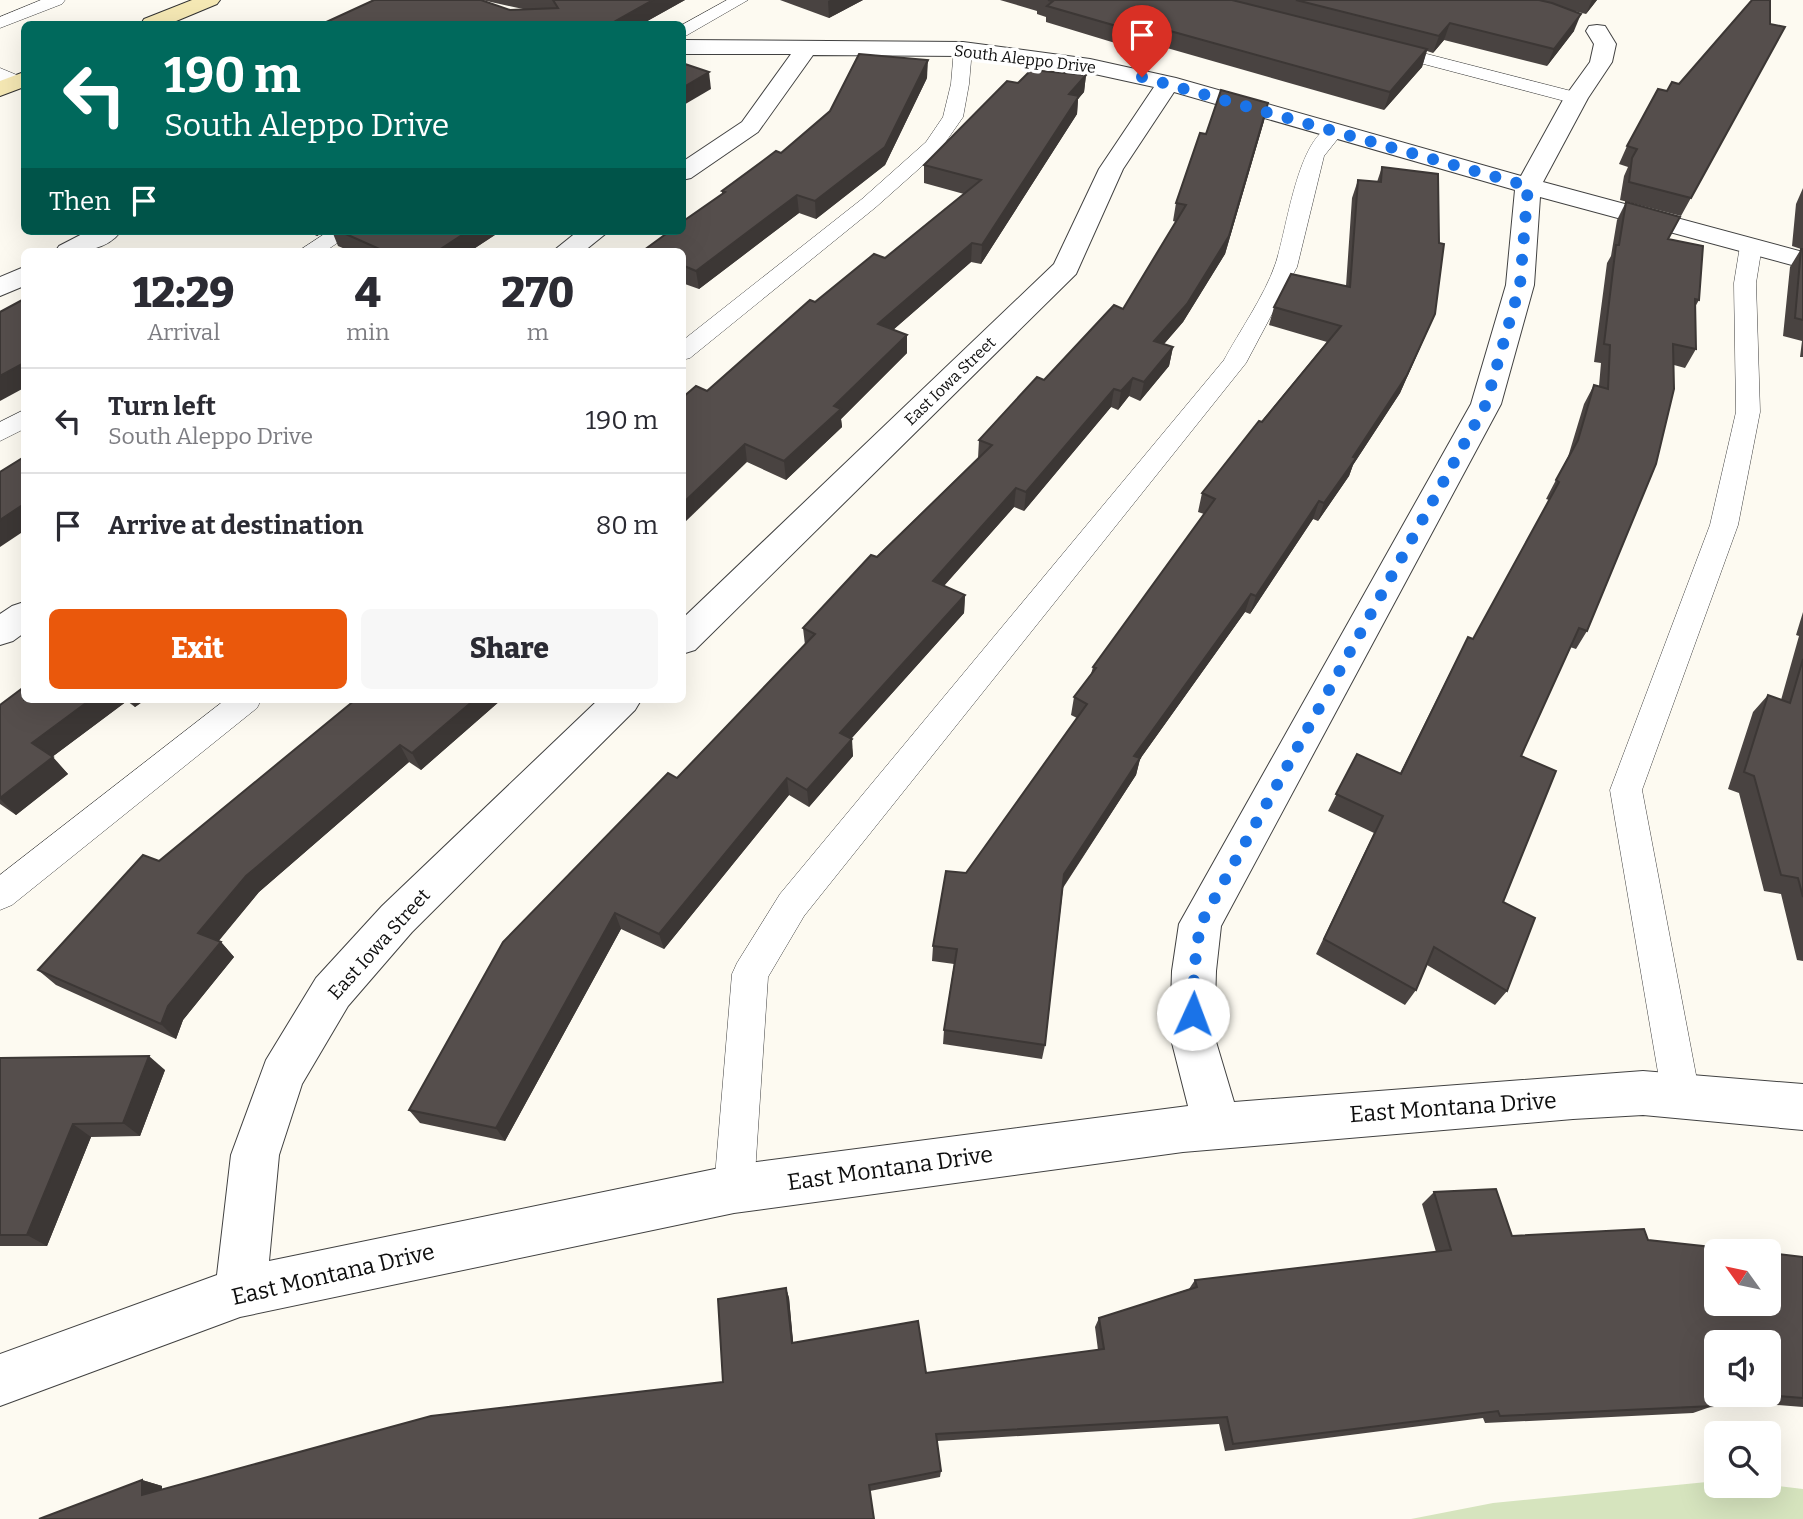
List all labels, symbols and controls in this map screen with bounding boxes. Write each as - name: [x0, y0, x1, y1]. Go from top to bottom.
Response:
- pin: [1112, 5, 1172, 77]
- icon: arrive: [1123, 16, 1161, 54]
- street label: South Aleppo Drive: [953, 41, 1097, 77]
- text: 190 m: [164, 46, 301, 105]
- icon: left: [49, 49, 140, 140]
- text: South Aleppo Drive: [164, 106, 449, 144]
- icon: arrive: [125, 182, 163, 220]
- text: Then: [49, 186, 111, 217]
- text: 12:29: [133, 268, 235, 318]
- text: 4: [355, 268, 381, 318]
- text: 270: [501, 268, 574, 318]
- text: Arrival: [147, 318, 220, 346]
- text: min: [346, 318, 390, 346]
- text: m: [527, 318, 549, 346]
- street label: East Iowa Street: [901, 333, 1000, 429]
- text: Turn left: [108, 391, 216, 422]
- icon: left: [49, 402, 87, 440]
- text: 190 m: [586, 405, 658, 436]
- text: South Aleppo Drive: [108, 422, 313, 450]
- icon: arrive: [49, 507, 87, 545]
- text: Arrive at destination: [108, 510, 363, 541]
- text: 80 m: [596, 510, 658, 541]
- button: Exit: [49, 609, 347, 689]
- button: Share: [361, 609, 658, 689]
- street label: East Iowa Street: [323, 884, 435, 1004]
- position arrow: [1156, 977, 1230, 1051]
- street label: East Montana Drive: [1349, 1086, 1557, 1128]
- street label: East Montana Drive: [785, 1140, 995, 1196]
- street label: East Montana Drive: [229, 1237, 437, 1311]
- north arrow: [1704, 1239, 1782, 1316]
- map controls: [1704, 1239, 1781, 1498]
- button: sound: [1704, 1330, 1781, 1407]
- button: search: [1704, 1421, 1781, 1498]

